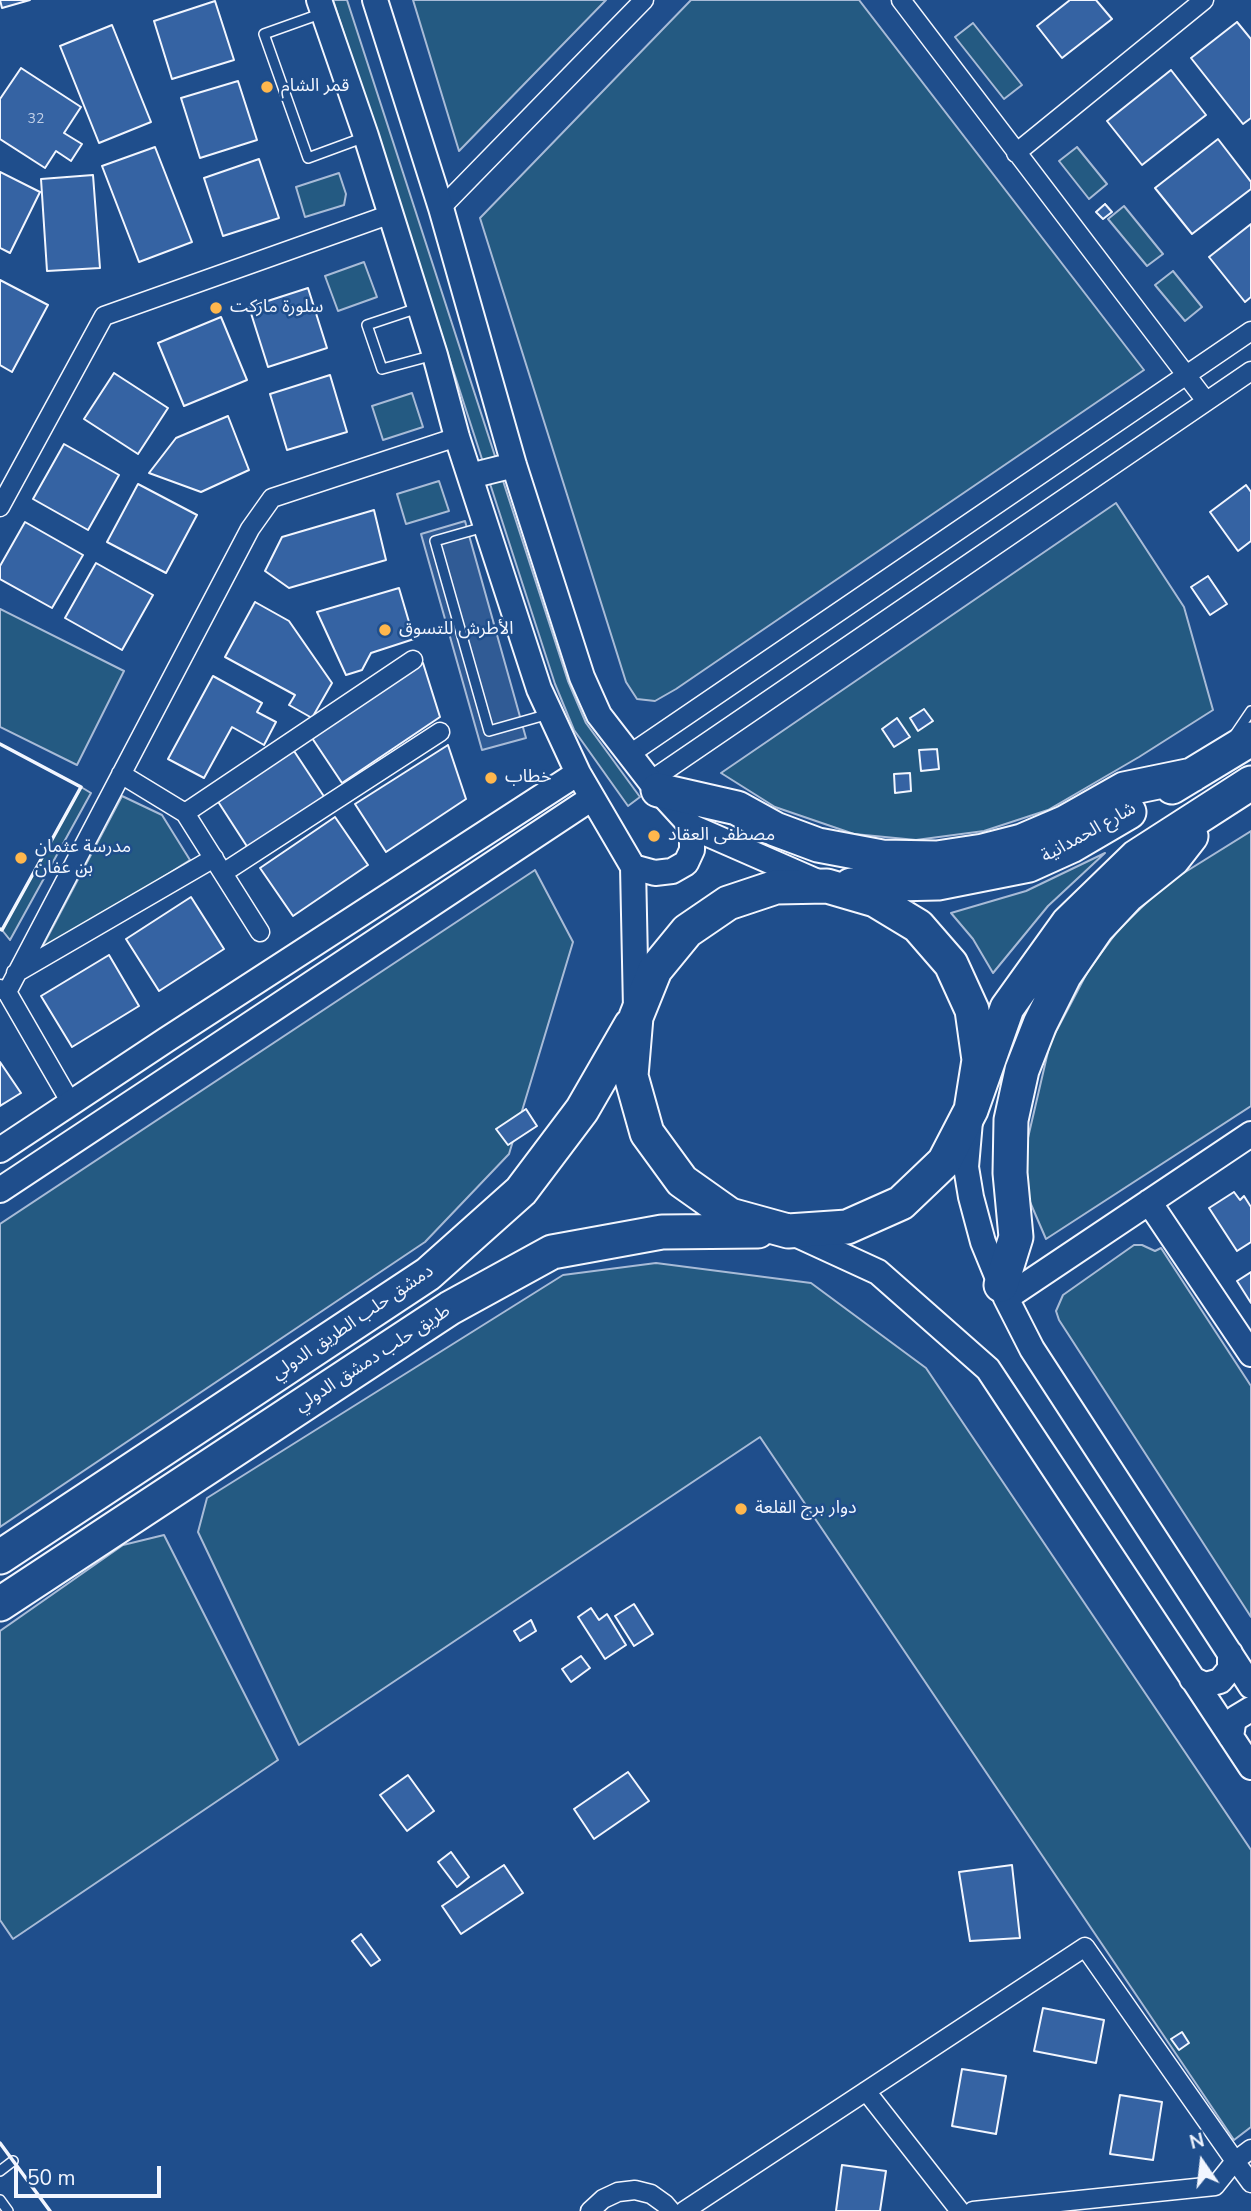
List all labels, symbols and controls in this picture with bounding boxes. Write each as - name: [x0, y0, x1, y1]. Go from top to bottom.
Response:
- place label: قمر الشام: [281, 76, 349, 98]
- marker: قمر الشام: [259, 79, 275, 95]
- house number: 32: [28, 112, 44, 128]
- place label: سلورة ماركت: [230, 297, 323, 319]
- marker: سلورة ماركت: [208, 300, 224, 316]
- place label: الأطرش للتسوق: [399, 619, 513, 641]
- marker: الأطرش للتسوق: [377, 622, 393, 638]
- place label: خطاب: [505, 767, 551, 789]
- marker: خطاب: [483, 770, 499, 786]
- street label: شارع الحمدانية: [1038, 798, 1140, 868]
- place label: مصطفى العقاد: [668, 825, 775, 847]
- marker: مصطفى العقاد: [646, 828, 662, 844]
- place label: مدرسة عثمان بن عفان: [35, 837, 131, 880]
- marker: مدرسة عثمان بن عفان: [13, 850, 29, 866]
- street label: دمشق حلب الطريق الدولي: [268, 1261, 438, 1385]
- street label: طريق حلب دمشق الدولي: [291, 1301, 455, 1417]
- place label: دوار برج القلعة: [755, 1498, 857, 1520]
- marker: دوار برج القلعة: [733, 1501, 749, 1517]
- north arrow: [1167, 2127, 1237, 2197]
- text: N: [1187, 2127, 1207, 2156]
- scale bar: [18, 2152, 164, 2196]
- text: 50 m: [27, 2164, 76, 2192]

